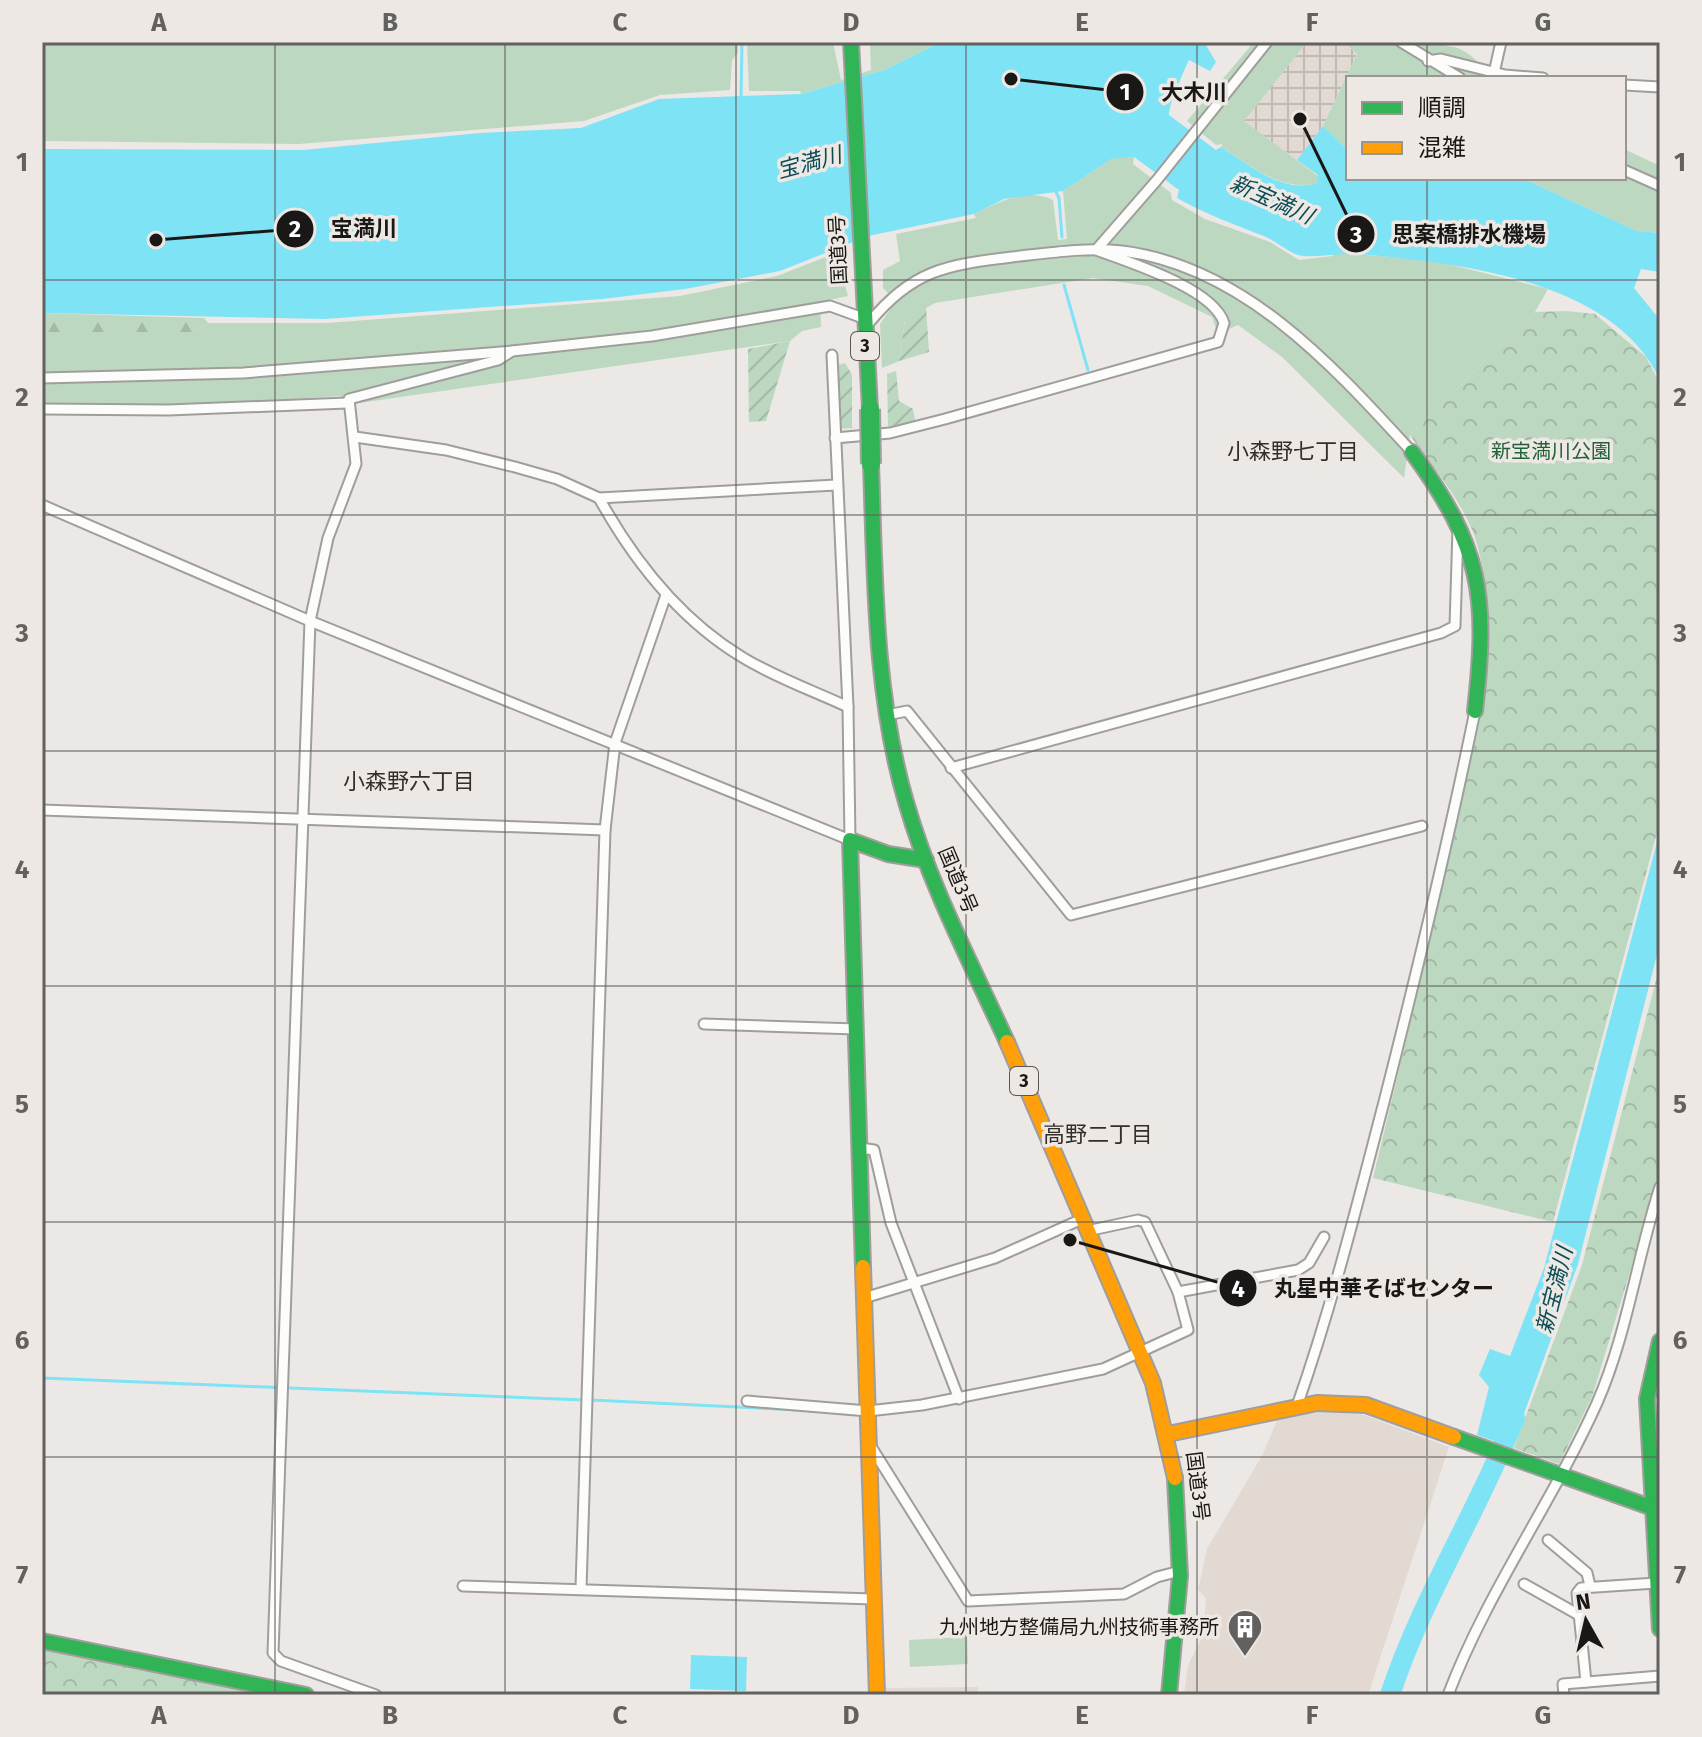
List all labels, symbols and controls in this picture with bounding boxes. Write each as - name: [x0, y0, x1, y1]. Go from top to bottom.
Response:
- text: A: [150, 7, 167, 38]
- text: B: [382, 7, 398, 38]
- text: C: [613, 7, 628, 38]
- text: D: [843, 7, 860, 38]
- text: E: [1075, 7, 1089, 38]
- text: F: [1306, 7, 1319, 38]
- text: G: [1535, 7, 1551, 38]
- callout: 大木川: [1105, 69, 1243, 115]
- legend: [1346, 76, 1626, 180]
- text: 1: [1119, 78, 1131, 106]
- text: 大木川: [1161, 79, 1227, 106]
- text: 順調: [1418, 94, 1466, 122]
- text: 混雑: [1418, 134, 1466, 162]
- water label: 宝満川: [774, 140, 846, 184]
- text: 1: [16, 147, 28, 178]
- text: 1: [1674, 147, 1686, 178]
- water label: 新宝満川: [1226, 169, 1319, 230]
- callout: 宝満川: [275, 206, 413, 252]
- callout: 思案橋排水機場: [1336, 211, 1562, 257]
- street label: 国道3号: [824, 214, 852, 286]
- text: 2: [289, 215, 301, 243]
- text: 宝満川: [331, 215, 397, 242]
- text: 3: [1349, 221, 1362, 249]
- text: 思案橋排水機場: [1392, 221, 1546, 248]
- road number: 3: [851, 332, 879, 360]
- text: 2: [15, 382, 29, 413]
- text: 2: [1673, 382, 1687, 413]
- district label: 小森野七丁目: [1227, 438, 1359, 465]
- park label: 新宝満川公園: [1491, 439, 1611, 463]
- text: 3: [14, 618, 29, 649]
- text: 3: [1672, 618, 1687, 649]
- district label: 小森野六丁目: [343, 768, 475, 795]
- street label: 国道3号: [933, 843, 983, 917]
- text: 4: [15, 854, 30, 885]
- text: 4: [1673, 854, 1688, 885]
- road number: 3: [1010, 1067, 1038, 1095]
- text: 5: [15, 1089, 29, 1120]
- text: 5: [1673, 1089, 1687, 1120]
- district label: 高野二丁目: [1043, 1121, 1153, 1148]
- water label: 新宝満川: [1531, 1242, 1579, 1336]
- callout: 丸星中華そばセンター: [1218, 1265, 1510, 1311]
- text: 4: [1231, 1275, 1245, 1303]
- text: 丸星中華そばセンター: [1274, 1275, 1494, 1302]
- text: 6: [15, 1325, 30, 1356]
- text: 6: [1673, 1325, 1688, 1356]
- street label: 国道3号: [1182, 1450, 1214, 1522]
- text: 7: [16, 1560, 28, 1591]
- text: 7: [1674, 1560, 1686, 1591]
- north arrow: [1546, 1581, 1626, 1661]
- text: N: [1574, 1587, 1592, 1616]
- building icon: 九州地方整備局九州技術事務所: [1226, 1608, 1264, 1658]
- place label: 九州地方整備局九州技術事務所: [939, 1615, 1219, 1639]
- text: A: [150, 1700, 167, 1731]
- text: B: [382, 1700, 398, 1731]
- text: C: [613, 1700, 628, 1731]
- text: D: [843, 1700, 860, 1731]
- text: E: [1075, 1700, 1089, 1731]
- text: F: [1306, 1700, 1319, 1731]
- text: G: [1535, 1700, 1551, 1731]

